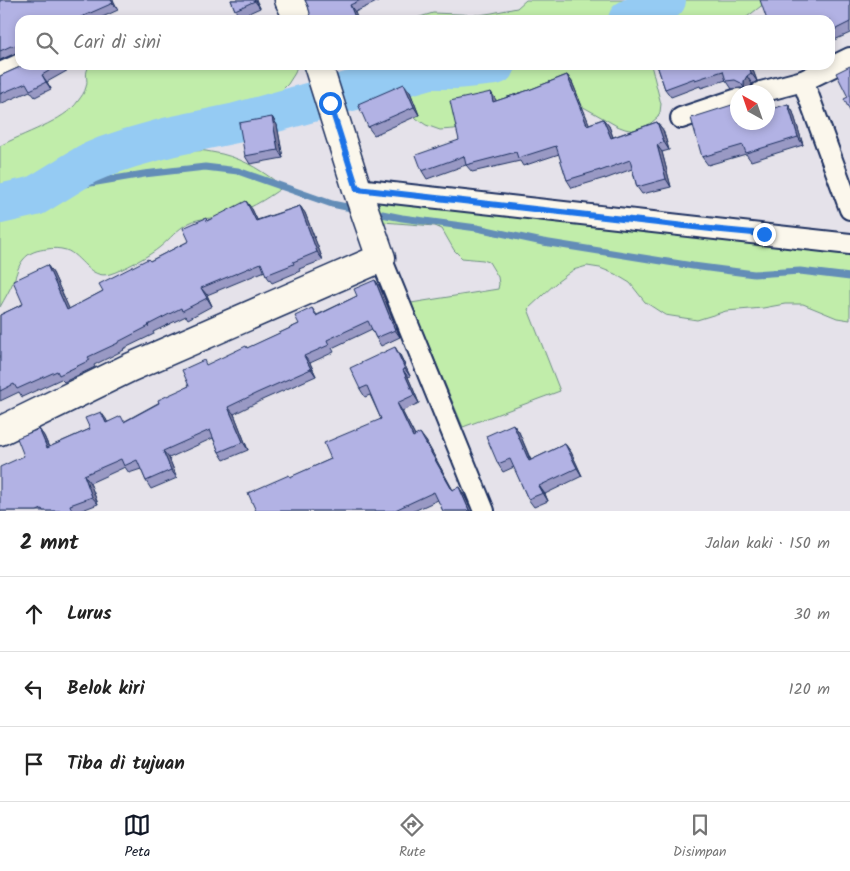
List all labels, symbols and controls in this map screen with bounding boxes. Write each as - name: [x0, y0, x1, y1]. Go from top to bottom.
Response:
- search box: [15, 15, 835, 70]
- text: Cari di sini: [73, 28, 161, 58]
- icon: search: [33, 29, 61, 57]
- north arrow: [730, 85, 775, 130]
- route start: [319, 92, 342, 115]
- route end: [753, 223, 776, 246]
- text: 2 mnt: [20, 527, 79, 560]
- text: Jalan kaki · 150 m: [705, 531, 830, 556]
- text: Lurus: [67, 599, 112, 629]
- icon: ahead: [20, 600, 48, 628]
- text: 30 m: [794, 602, 830, 627]
- text: Belok kiri: [67, 674, 145, 704]
- icon: left: [20, 675, 48, 703]
- text: 120 m: [789, 677, 830, 702]
- text: Tiba di tujuan: [67, 749, 185, 779]
- icon: arrive: [20, 750, 48, 778]
- tab: Peta: [123, 811, 151, 863]
- tab: Rute: [398, 811, 426, 863]
- tab: Disimpan: [673, 811, 727, 863]

